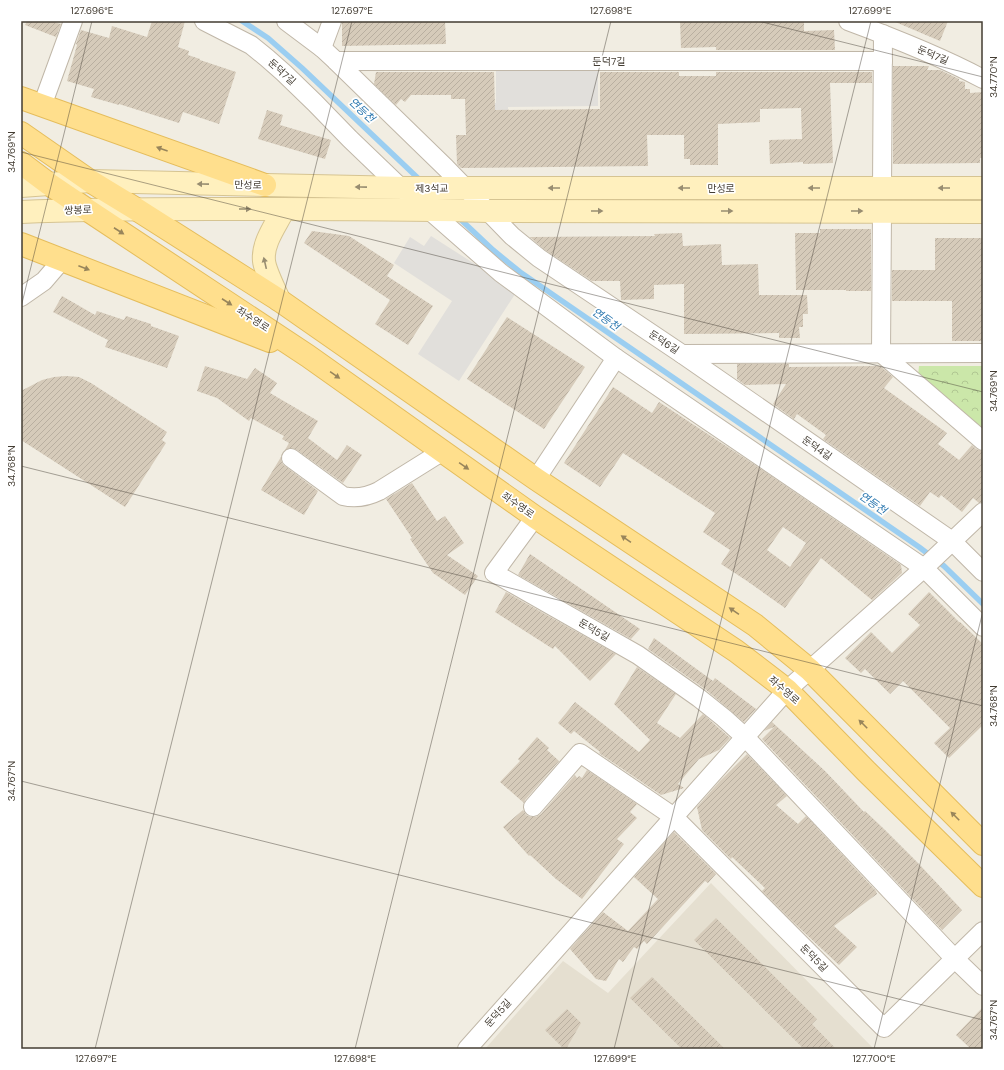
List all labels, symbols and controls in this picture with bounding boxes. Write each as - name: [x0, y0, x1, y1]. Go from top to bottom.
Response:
- text: 127.696°E: [71, 4, 114, 17]
- text: 127.697°E: [331, 4, 373, 17]
- text: 127.698°E: [590, 4, 633, 17]
- text: 127.699°E: [849, 4, 892, 17]
- street label: 둔덕7길: [915, 43, 951, 67]
- street label: 둔덕7길: [593, 55, 625, 68]
- street label: 둔덕7길: [265, 56, 299, 88]
- text: 34.770°N: [987, 56, 1000, 98]
- water label: 연등천: [346, 95, 379, 127]
- text: 34.769°N: [5, 131, 18, 173]
- one-way arrow: [156, 145, 168, 151]
- street label: 만성로: [234, 178, 262, 192]
- one-way arrow: [196, 181, 209, 187]
- street label: 제3석교: [415, 182, 449, 195]
- street label: 만성로: [707, 182, 735, 195]
- one-way arrow: [354, 184, 367, 190]
- one-way arrow: [547, 185, 560, 191]
- one-way arrow: [677, 185, 690, 191]
- one-way arrow: [807, 185, 820, 191]
- one-way arrow: [937, 185, 950, 191]
- street label: 쌍봉로: [64, 203, 92, 217]
- one-way arrow: [239, 206, 252, 212]
- one-way arrow: [591, 208, 604, 214]
- one-way arrow: [721, 208, 734, 214]
- one-way arrow: [851, 208, 864, 214]
- one-way arrow: [113, 227, 124, 234]
- one-way arrow: [262, 257, 268, 269]
- one-way arrow: [78, 266, 90, 272]
- one-way arrow: [222, 298, 232, 306]
- street label: 좌수영로: [234, 304, 272, 334]
- water label: 연등천: [590, 305, 624, 335]
- street label: 둔덕6길: [646, 327, 682, 357]
- text: 34.769°N: [987, 370, 1000, 412]
- one-way arrow: [330, 371, 340, 379]
- street label: 둔덕4길: [799, 433, 835, 463]
- text: 34.768°N: [5, 445, 18, 487]
- one-way arrow: [458, 462, 469, 470]
- street label: 좌수영로: [499, 489, 537, 521]
- water label: 연등천: [857, 489, 891, 519]
- one-way arrow: [621, 535, 631, 543]
- one-way arrow: [729, 607, 740, 615]
- street label: 둔덕5길: [576, 616, 612, 644]
- street label: 좌수영로: [766, 673, 802, 707]
- text: 34.768°N: [987, 685, 1000, 727]
- one-way arrow: [858, 719, 868, 729]
- text: 34.767°N: [5, 761, 18, 801]
- one-way arrow: [950, 811, 960, 821]
- street label: 둔덕5길: [797, 941, 831, 975]
- street label: 둔덕5길: [482, 996, 514, 1030]
- text: 34.767°N: [987, 1000, 1000, 1040]
- text: 127.697°E: [75, 1052, 117, 1065]
- text: 127.698°E: [334, 1052, 377, 1065]
- text: 127.699°E: [594, 1052, 637, 1065]
- text: 127.700°E: [852, 1052, 896, 1065]

